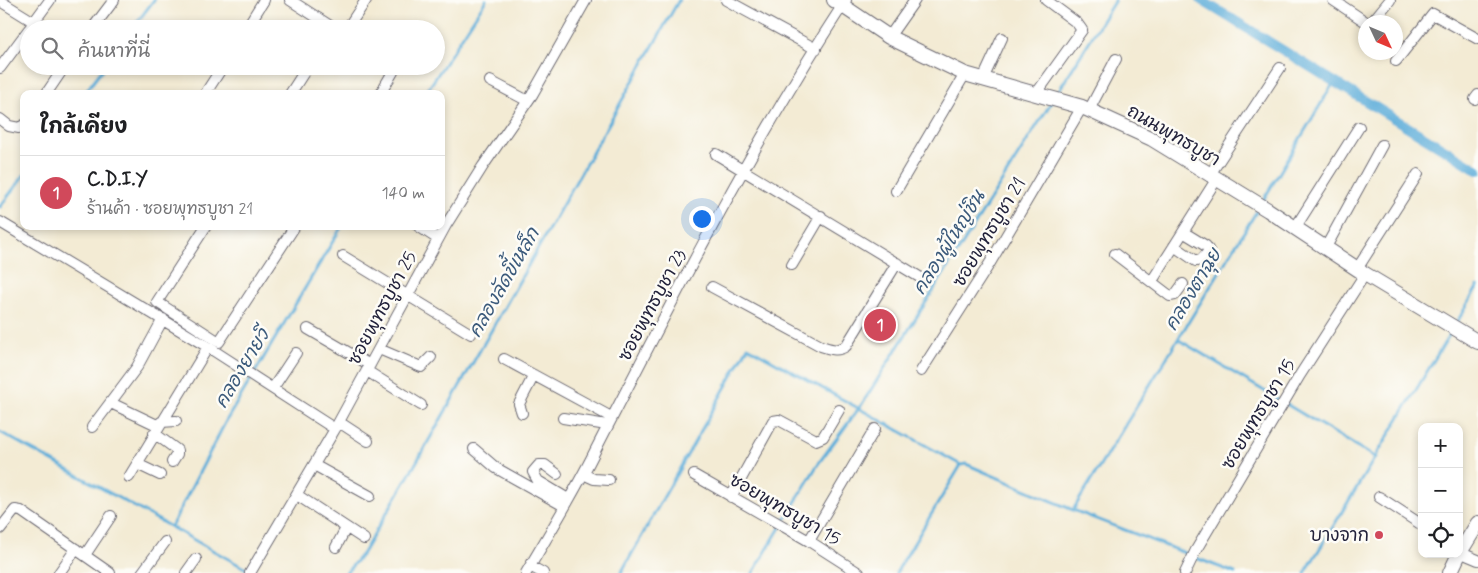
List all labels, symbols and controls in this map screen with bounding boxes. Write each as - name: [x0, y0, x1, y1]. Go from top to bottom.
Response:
- north arrow: [1358, 15, 1403, 60]
- search box: [20, 20, 445, 75]
- icon: search: [38, 34, 66, 62]
- text: ค้นหาที่นี่: [78, 39, 150, 64]
- street label: ถนนพุทธบูชา: [1122, 99, 1224, 173]
- text: ใกล้เคียง: [40, 113, 127, 141]
- text: C.D.I.Y: [87, 167, 148, 192]
- street label: ซอยพุทธบูชา 21: [948, 173, 1033, 292]
- text: 1: [52, 183, 60, 204]
- text: 140 m: [381, 183, 425, 204]
- water label: คลองผู้ใหญ่ชิน: [907, 184, 993, 300]
- text: ร้านค้า · ซอยพุทธบูชา 21: [87, 199, 253, 220]
- your location: [689, 206, 715, 232]
- water label: คลองลัดขี้เหล็ก: [458, 220, 546, 342]
- water label: คลองตาฉุย: [1159, 243, 1229, 336]
- street label: ซอยพุทธบูชา 23: [613, 245, 694, 366]
- street label: ซอยพุทธบูชา 25: [343, 247, 424, 370]
- pin: 1: [864, 306, 896, 344]
- water label: คลองยายวี: [209, 321, 278, 413]
- street label: ซอยพุทธบูชา 15: [1216, 355, 1302, 475]
- map controls: [1418, 423, 1463, 558]
- button: +: [1418, 423, 1463, 468]
- street label: ซอยพุทธบูชา 15: [724, 468, 845, 552]
- button: −: [1418, 468, 1463, 513]
- button: locate: [1418, 513, 1463, 558]
- place label: บางจาก: [1310, 524, 1369, 548]
- marker: บางจาก: [1373, 529, 1385, 541]

